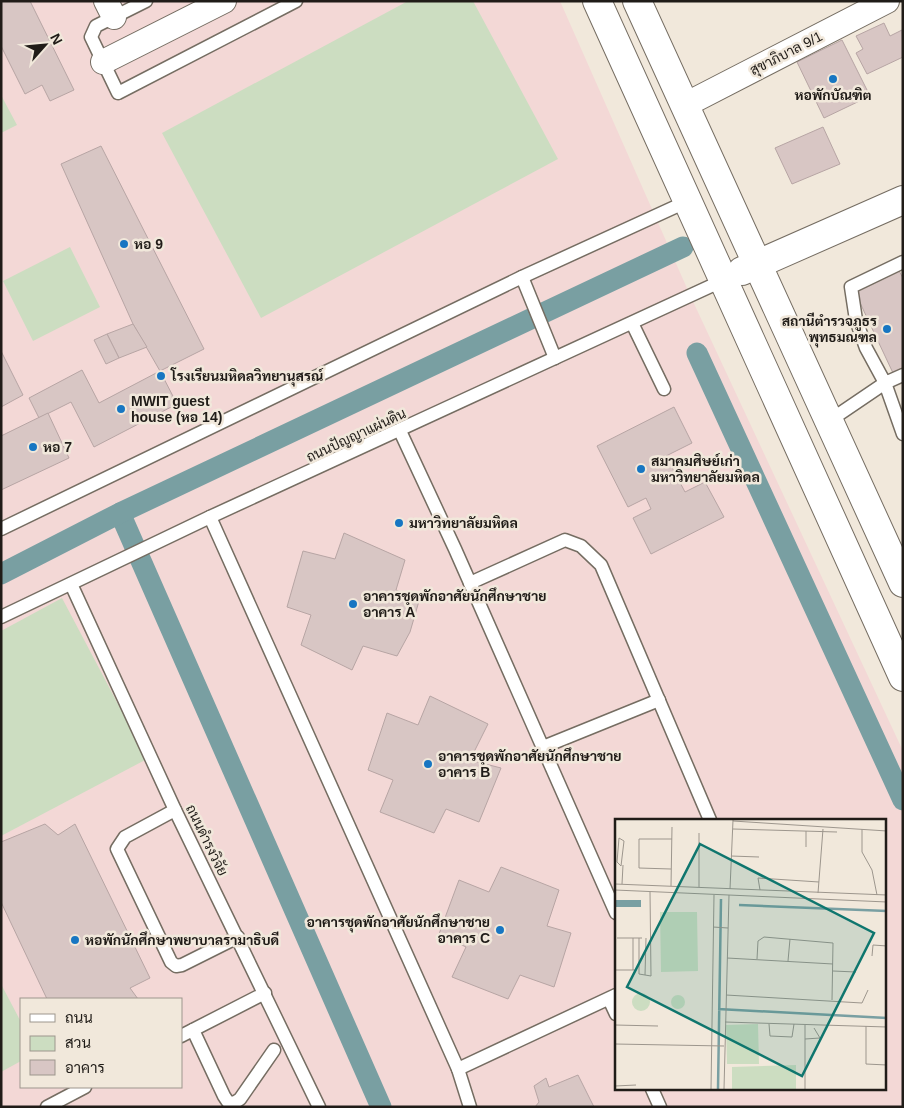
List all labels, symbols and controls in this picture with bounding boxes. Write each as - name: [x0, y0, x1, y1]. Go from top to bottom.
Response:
- north arrow: [20, 20, 70, 70]
- street label: สุขาภิบาล 9/1: [747, 28, 826, 80]
- text: N: [47, 31, 66, 47]
- marker: หอพักบัณฑิต: [827, 73, 839, 85]
- place label: หอพักบัณฑิต: [794, 87, 872, 103]
- place label: หอ 9: [134, 236, 163, 252]
- marker: หอ 9: [118, 238, 130, 250]
- place label: สถานีตำรวจภูธร พุทธมณฑล: [782, 312, 877, 348]
- marker: สถานีตำรวจภูธร พุทธมณฑล: [881, 323, 893, 335]
- place label: โรงเรียนมหิดลวิทยานุสรณ์: [170, 367, 324, 387]
- marker: โรงเรียนมหิดลวิทยานุสรณ์: [155, 370, 167, 382]
- place label: MWIT guest house (หอ 14): [131, 393, 222, 425]
- marker: MWIT guest house (หอ 14): [115, 403, 127, 415]
- street label: ถนนปัญญาแผ่นดิน: [304, 405, 409, 466]
- place label: หอ 7: [43, 439, 72, 455]
- marker: หอ 7: [27, 441, 39, 453]
- place label: สมาคมศิษย์เก่า มหาวิทยาลัยมหิดล: [651, 452, 760, 485]
- marker: สมาคมศิษย์เก่า มหาวิทยาลัยมหิดล: [635, 463, 647, 475]
- place label: มหาวิทยาลัยมหิดล: [409, 515, 518, 531]
- marker: มหาวิทยาลัยมหิดล: [393, 517, 405, 529]
- place label: อาคารชุดพักอาศัยนักศึกษาชาย อาคาร A: [363, 587, 547, 620]
- marker: อาคารชุดพักอาศัยนักศึกษาชาย อาคาร A: [347, 598, 359, 610]
- place label: อาคารชุดพักอาศัยนักศึกษาชาย อาคาร B: [438, 747, 622, 780]
- marker: อาคารชุดพักอาศัยนักศึกษาชาย อาคาร B: [422, 758, 434, 770]
- street label: ถนนดำรงวิจัย: [183, 802, 231, 878]
- inset map: [615, 819, 886, 1090]
- place label: อาคารชุดพักอาศัยนักศึกษาชาย อาคาร C: [306, 913, 490, 946]
- marker: อาคารชุดพักอาศัยนักศึกษาชาย อาคาร C: [494, 924, 506, 936]
- place label: หอพักนักศึกษาพยาบาลรามาธิบดี: [85, 931, 279, 948]
- marker: หอพักนักศึกษาพยาบาลรามาธิบดี: [69, 934, 81, 946]
- legend: [20, 998, 182, 1088]
- text: ถนน: [65, 1009, 93, 1026]
- text: สวน: [65, 1034, 91, 1051]
- text: อาคาร: [65, 1059, 105, 1076]

